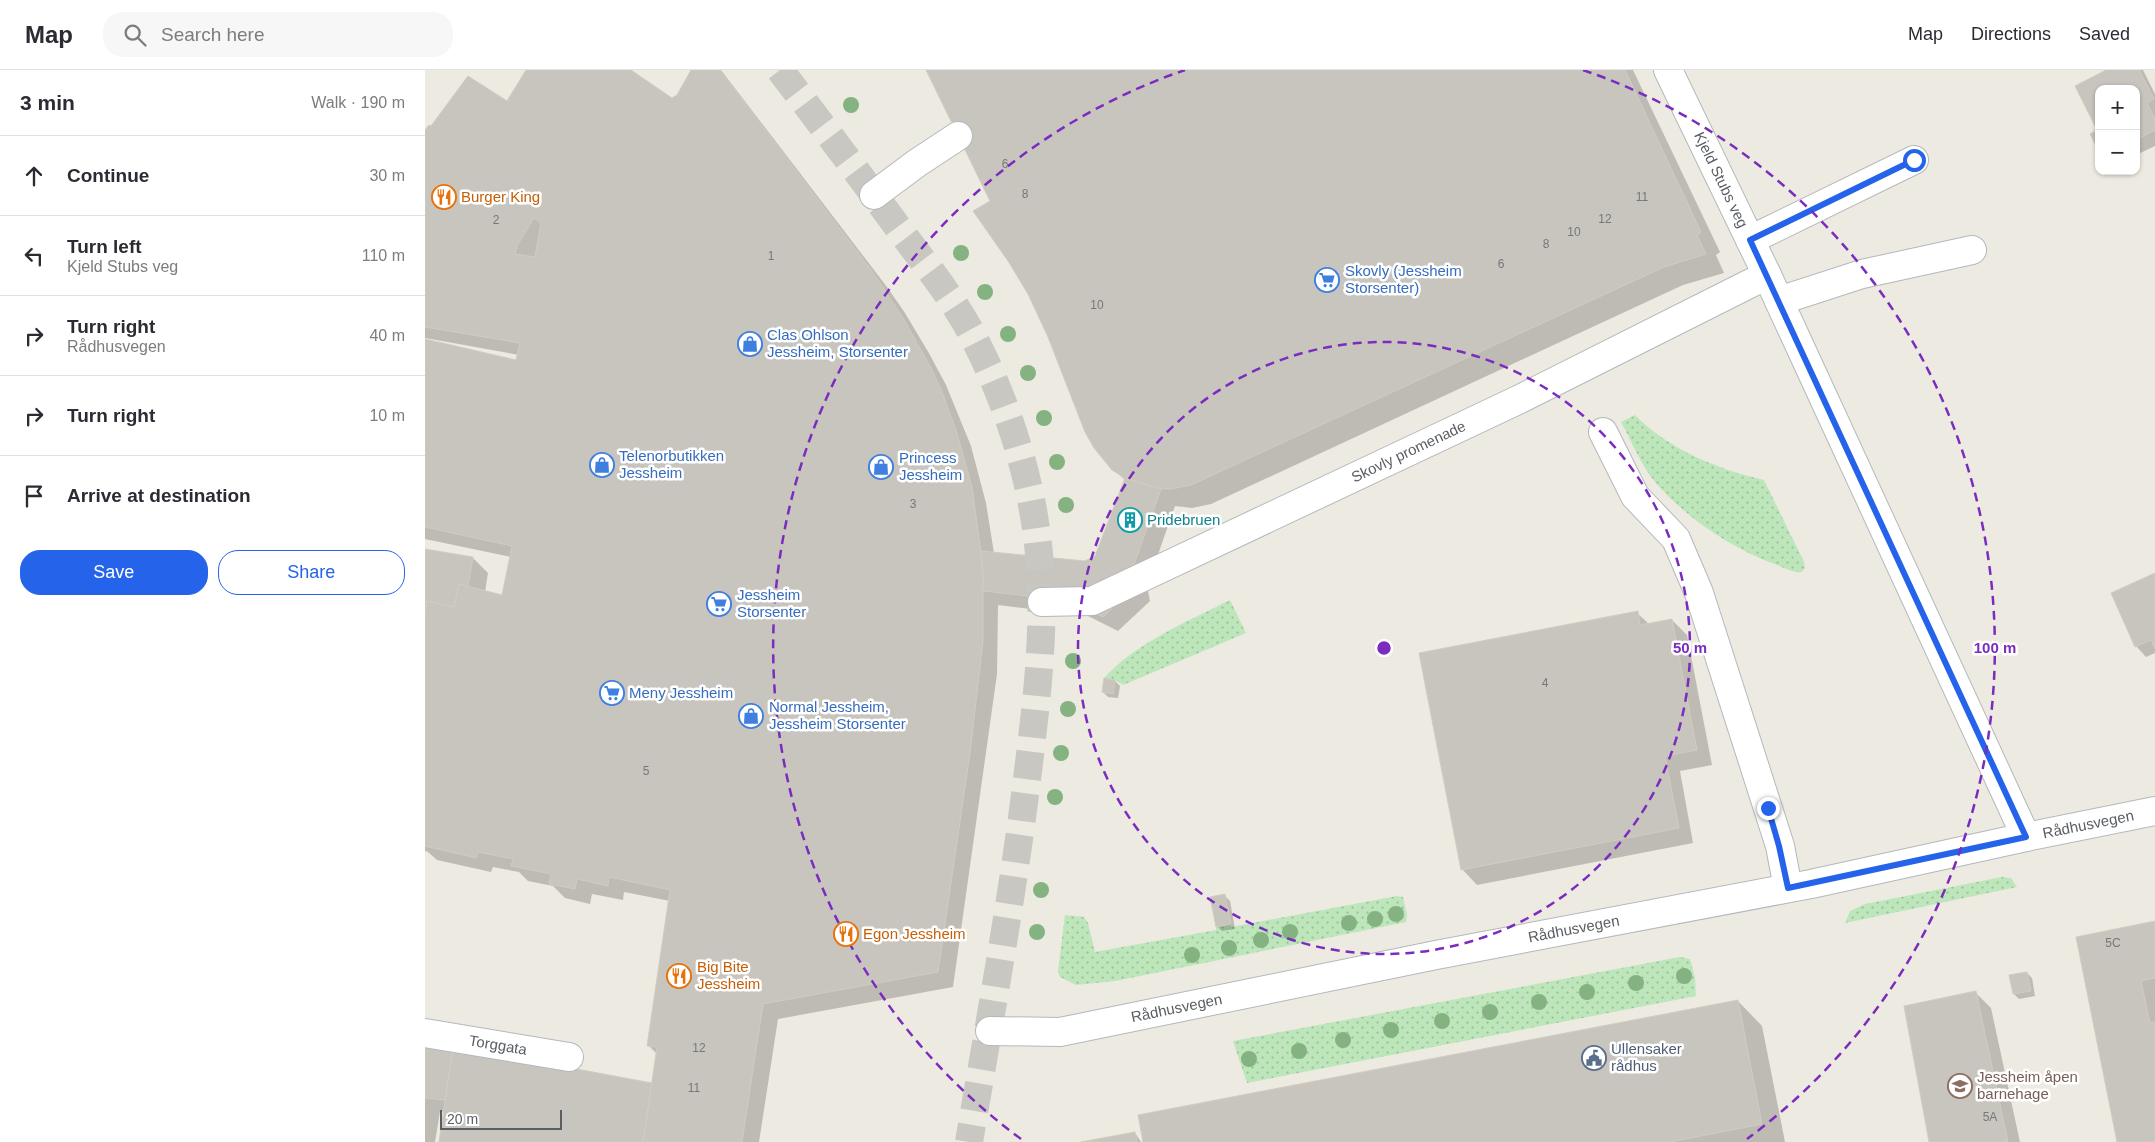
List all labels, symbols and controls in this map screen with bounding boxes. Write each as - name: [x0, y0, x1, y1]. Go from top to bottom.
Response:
- search box: [103, 12, 453, 57]
- text: Map: [25, 21, 73, 48]
- icon: search: [121, 21, 149, 49]
- text: Search here: [161, 24, 265, 45]
- text: Map: [1908, 24, 1943, 44]
- text: Directions: [1971, 24, 2051, 44]
- text: Saved: [2079, 24, 2130, 44]
- map controls: [2095, 85, 2140, 175]
- button: +: [2095, 85, 2140, 130]
- text: 3 min: [20, 91, 75, 114]
- text: Walk · 190 m: [311, 94, 405, 111]
- street label: Kjeld Stubs veg: [1691, 129, 1752, 230]
- button: −: [2095, 130, 2140, 175]
- route start: [1903, 149, 1926, 172]
- house number: 6: [1002, 157, 1009, 171]
- icon: ahead: [20, 162, 48, 190]
- text: Continue: [67, 165, 149, 186]
- text: 30 m: [369, 167, 405, 184]
- restaurant icon: Burger King: [431, 184, 457, 210]
- house number: 8: [1022, 187, 1029, 201]
- place label: Burger King: [461, 188, 540, 205]
- house number: 11: [1636, 190, 1649, 204]
- house number: 12: [1598, 212, 1612, 226]
- house number: 2: [493, 213, 500, 227]
- house number: 10: [1567, 225, 1581, 239]
- text: Turn left: [67, 236, 142, 257]
- house number: 8: [1543, 237, 1550, 251]
- icon: left: [20, 242, 48, 270]
- text: 110 m: [362, 247, 405, 264]
- house number: 1: [768, 249, 775, 263]
- house number: 6: [1498, 257, 1505, 271]
- text: Kjeld Stubs veg: [67, 258, 178, 275]
- place label: Skovly (Jessheim Storsenter): [1345, 262, 1462, 296]
- supermarket icon: Skovly (Jessheim Storsenter): [1314, 267, 1340, 293]
- house number: 10: [1090, 298, 1104, 312]
- text: Turn right: [67, 316, 155, 337]
- icon: right: [20, 322, 48, 350]
- place label: Clas Ohlson Jessheim, Storsenter: [767, 326, 908, 360]
- text: 40 m: [369, 327, 405, 344]
- shop icon: Clas Ohlson Jessheim, Storsenter: [737, 331, 763, 357]
- text: Rådhusvegen: [67, 338, 166, 355]
- icon: right: [20, 402, 48, 430]
- text: Turn right: [67, 405, 155, 426]
- text: 10 m: [369, 407, 405, 424]
- street label: Skovly promenade: [1348, 417, 1468, 485]
- place label: Telenorbutikken Jessheim: [619, 447, 724, 481]
- place label: Princess Jessheim: [899, 449, 962, 483]
- shop icon: Telenorbutikken Jessheim: [589, 452, 615, 478]
- shop icon: Princess Jessheim: [868, 454, 894, 480]
- icon: arrive: [20, 482, 48, 510]
- text: Arrive at destination: [67, 485, 251, 506]
- house number: 3: [910, 497, 917, 511]
- building icon: Pridebruen: [1117, 507, 1143, 533]
- place label: Pridebruen: [1147, 511, 1220, 528]
- button: Save: [20, 550, 208, 595]
- button: Share: [218, 550, 405, 595]
- place label: Jessheim Storsenter: [737, 586, 806, 620]
- supermarket icon: Jessheim Storsenter: [706, 591, 732, 617]
- centre of rings: [1375, 639, 1393, 657]
- text: 50 m: [1673, 639, 1707, 656]
- text: 100 m: [1974, 639, 2016, 656]
- house number: 4: [1542, 676, 1549, 690]
- supermarket icon: Meny Jessheim: [599, 680, 625, 706]
- place label: Meny Jessheim: [629, 684, 733, 701]
- place label: Normal Jessheim, Jessheim Storsenter: [769, 698, 906, 732]
- shop icon: Normal Jessheim, Jessheim Storsenter: [738, 703, 764, 729]
- house number: 5: [643, 764, 650, 778]
- route end: [1757, 797, 1780, 820]
- street label: Rådhusvegen: [2041, 806, 2135, 841]
- street label: Rådhusvegen: [1527, 911, 1621, 945]
- restaurant icon: Egon Jessheim: [833, 921, 859, 947]
- place label: Egon Jessheim: [863, 925, 966, 942]
- house number: 5C: [2105, 936, 2121, 950]
- place label: Big Bite Jessheim: [697, 958, 760, 992]
- restaurant icon: Big Bite Jessheim: [666, 963, 692, 989]
- street label: Rådhusvegen: [1129, 990, 1224, 1025]
- street label: Torggata: [468, 1031, 529, 1058]
- place label: Ullensaker rådhus: [1611, 1040, 1682, 1074]
- house number: 12: [692, 1041, 706, 1055]
- public building icon: Ullensaker rådhus: [1581, 1045, 1607, 1071]
- place label: Jessheim åpen barnehage: [1977, 1068, 2078, 1102]
- school or university icon: Jessheim åpen barnehage: [1947, 1073, 1973, 1099]
- house number: 11: [688, 1081, 701, 1095]
- scale bar: [440, 1107, 563, 1130]
- house number: 5A: [1983, 1110, 1997, 1124]
- text: 20 m: [447, 1111, 478, 1127]

